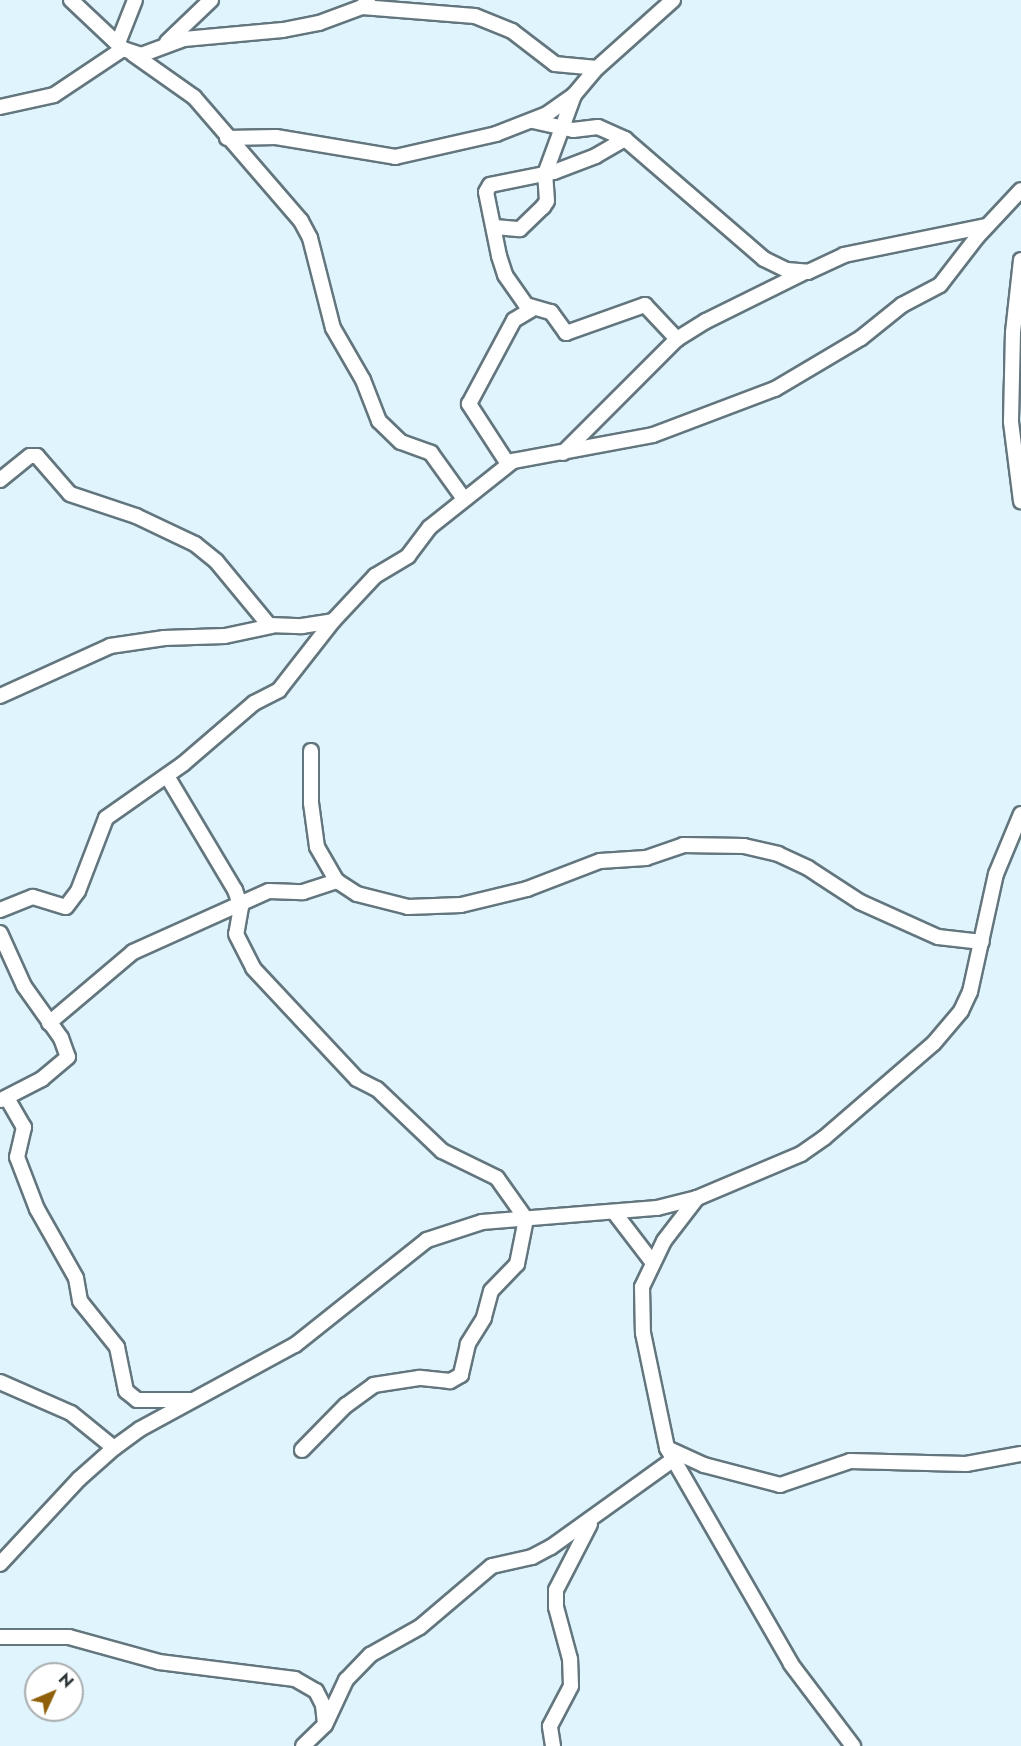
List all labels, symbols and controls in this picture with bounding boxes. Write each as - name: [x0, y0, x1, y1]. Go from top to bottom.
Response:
- north arrow: [24, 1662, 84, 1722]
- text: N: [53, 1668, 79, 1693]

